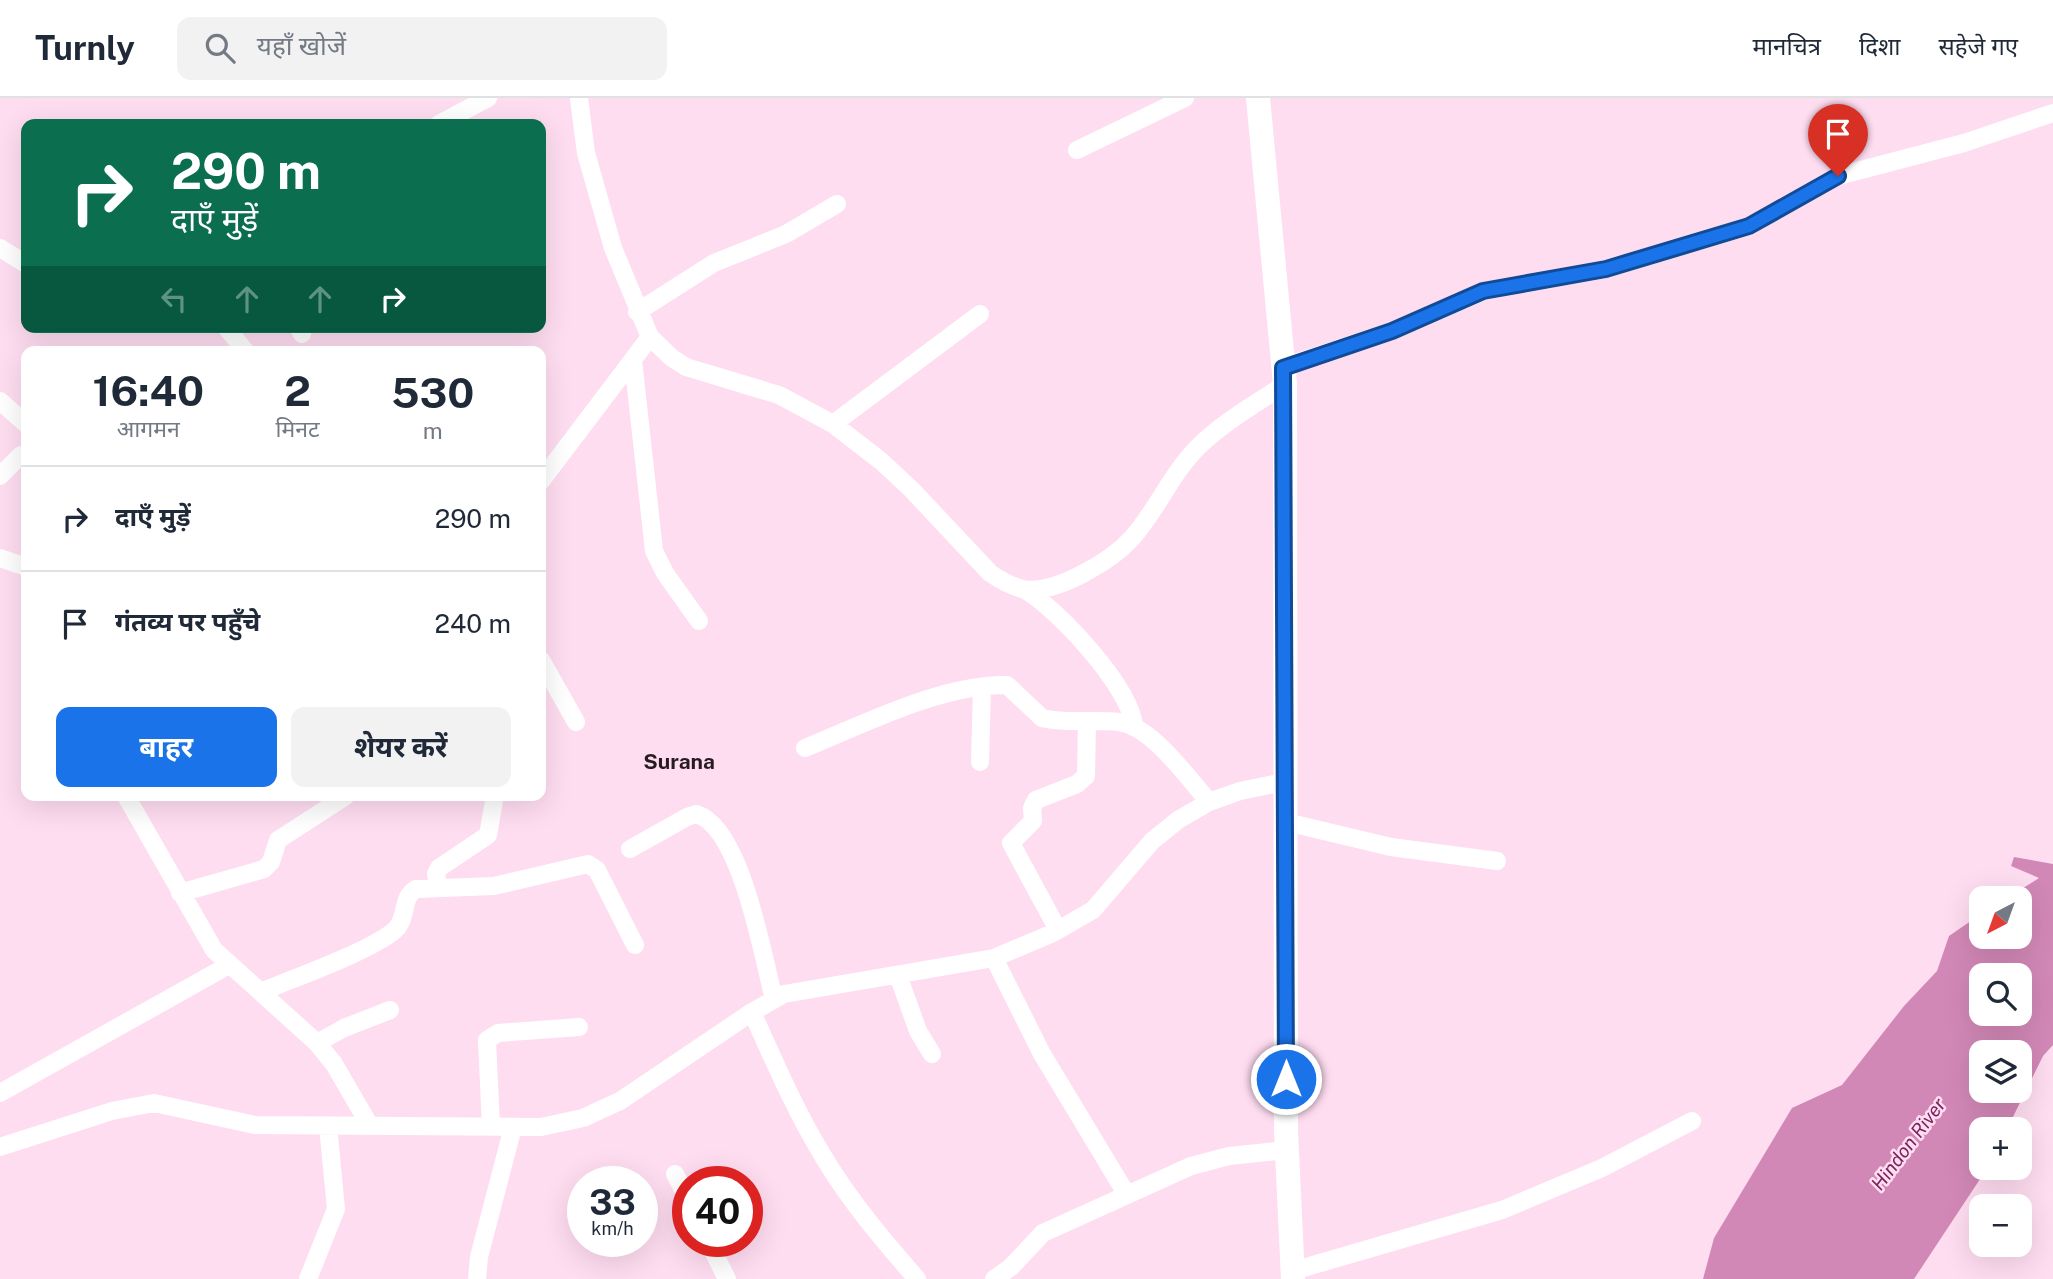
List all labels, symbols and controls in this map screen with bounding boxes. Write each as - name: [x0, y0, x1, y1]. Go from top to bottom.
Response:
- search box: [177, 17, 667, 80]
- text: Turnly: [35, 29, 135, 67]
- icon: search: [201, 29, 239, 67]
- text: यहाँ खोजें: [257, 30, 346, 61]
- text: मानचित्र: [1753, 32, 1821, 60]
- text: दिशा: [1859, 32, 1901, 60]
- text: सहेजे गए: [1939, 32, 2018, 60]
- pin: [1808, 104, 1868, 176]
- icon: arrive: [1819, 115, 1857, 153]
- text: 290 m: [171, 142, 321, 200]
- icon: right: [56, 147, 147, 238]
- text: दाएँ मुड़ें: [171, 201, 258, 238]
- icon: left: [155, 280, 193, 318]
- icon: ahead: [228, 280, 266, 318]
- icon: ahead: [301, 280, 339, 318]
- icon: right: [374, 280, 412, 318]
- text: 16:40: [93, 366, 204, 415]
- text: 2: [284, 366, 311, 415]
- text: 530: [391, 368, 474, 417]
- text: आगमन: [117, 415, 180, 442]
- text: मिनट: [276, 415, 320, 442]
- text: m: [423, 417, 443, 444]
- icon: right: [56, 500, 94, 538]
- text: दाएँ मुड़ें: [115, 501, 191, 532]
- text: 290 m: [435, 503, 511, 534]
- icon: arrive: [56, 605, 94, 643]
- text: गंतव्य पर पहुँचे: [115, 606, 260, 637]
- text: 240 m: [434, 608, 511, 639]
- button: बाहर: [56, 707, 277, 787]
- button: शेयर करें: [291, 707, 511, 787]
- district label: Surana: [643, 749, 715, 774]
- north arrow: [1969, 886, 2032, 948]
- map controls: [1969, 886, 2032, 1257]
- button: search: [1969, 963, 2032, 1026]
- button: layers: [1969, 1040, 2032, 1103]
- position arrow: [1249, 1042, 1323, 1116]
- water label: Hindon River: [1866, 1093, 1950, 1194]
- button: +: [1969, 1117, 2032, 1180]
- speed limit sign: 40: [672, 1166, 763, 1257]
- text: 33: [589, 1182, 636, 1223]
- button: −: [1969, 1194, 2032, 1257]
- text: km/h: [591, 1218, 634, 1239]

